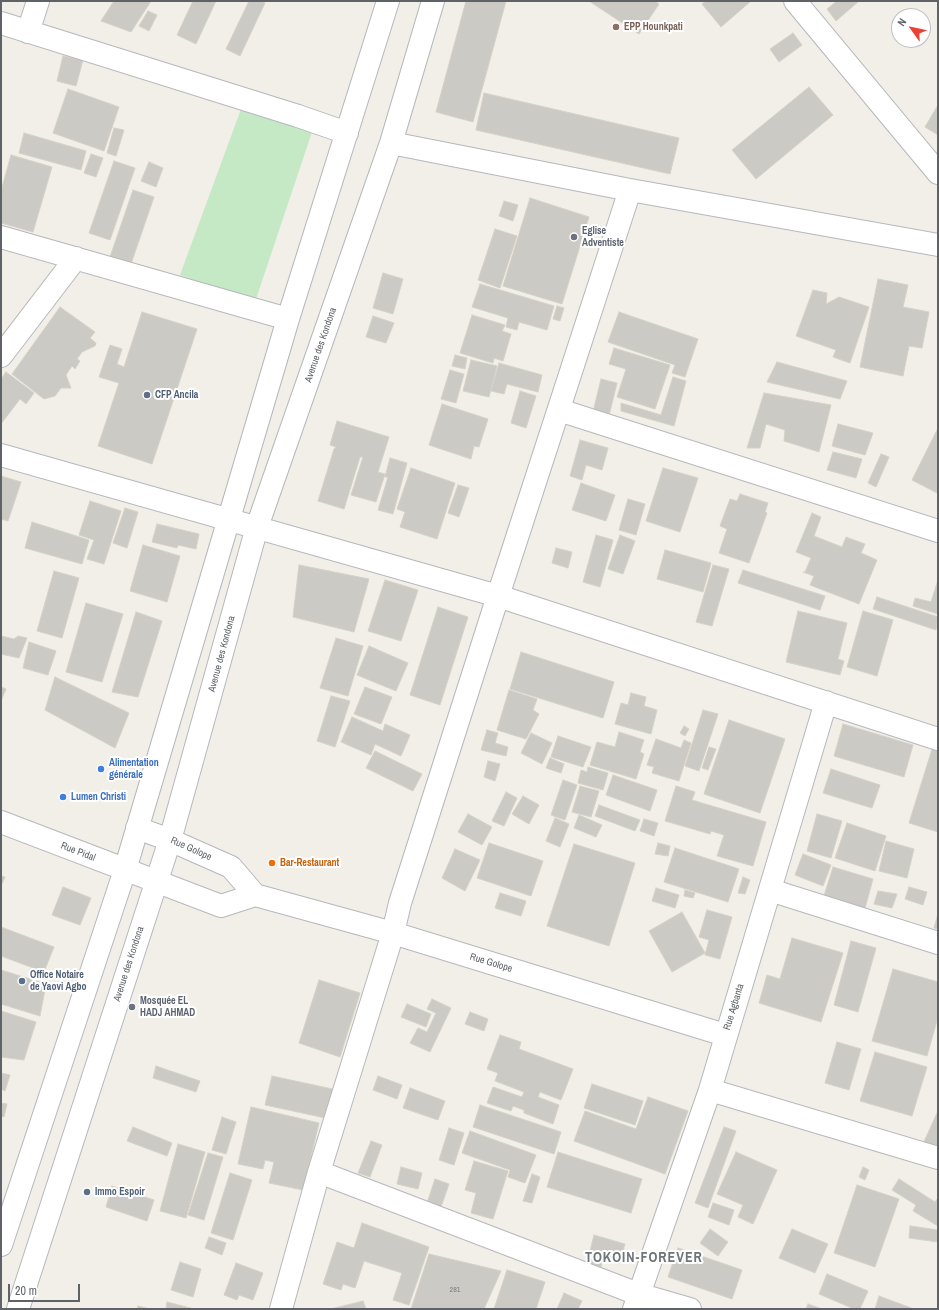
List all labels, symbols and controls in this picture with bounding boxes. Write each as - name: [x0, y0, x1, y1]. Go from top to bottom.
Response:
- north arrow: [891, 8, 931, 48]
- text: N: [894, 15, 909, 29]
- place label: EPP Hounkpati: [624, 21, 683, 33]
- marker: EPP Hounkpati: [611, 22, 621, 32]
- place label: Eglise Adventiste: [582, 225, 624, 248]
- marker: Eglise Adventiste: [569, 232, 579, 242]
- street label: Avenue des Kondona: [303, 306, 339, 384]
- place label: CFP Ancila: [155, 389, 198, 401]
- marker: CFP Ancila: [142, 390, 152, 400]
- street label: Avenue des Kondona: [206, 615, 238, 693]
- place label: Alimentation générale: [109, 757, 159, 780]
- marker: Alimentation générale: [96, 764, 106, 774]
- place label: Lumen Christi: [71, 791, 126, 803]
- marker: Lumen Christi: [58, 792, 68, 802]
- street label: Rue Golope: [169, 835, 213, 863]
- street label: Rue Pidal: [59, 840, 97, 864]
- place label: Bar-Restaurant: [280, 857, 339, 869]
- marker: Bar-Restaurant: [267, 858, 277, 868]
- street label: Avenue des Kondona: [111, 925, 147, 1003]
- street label: Rue Golope: [468, 951, 514, 975]
- place label: Office Notaire de Yaovi Agbo: [30, 969, 87, 992]
- marker: Office Notaire de Yaovi Agbo: [17, 976, 27, 986]
- street label: Rue Agbanta: [721, 982, 747, 1032]
- place label: Mosquée EL HADJ AHMAD: [140, 995, 195, 1018]
- marker: Mosquée EL HADJ AHMAD: [127, 1002, 137, 1012]
- place label: Immo Espoir: [95, 1186, 145, 1198]
- marker: Immo Espoir: [82, 1187, 92, 1197]
- district label: TOKOIN-FOREVER: [585, 1250, 703, 1266]
- scale bar: [10, 1276, 82, 1302]
- text: 20 m: [15, 1283, 37, 1299]
- house number: 281: [450, 1285, 460, 1295]

